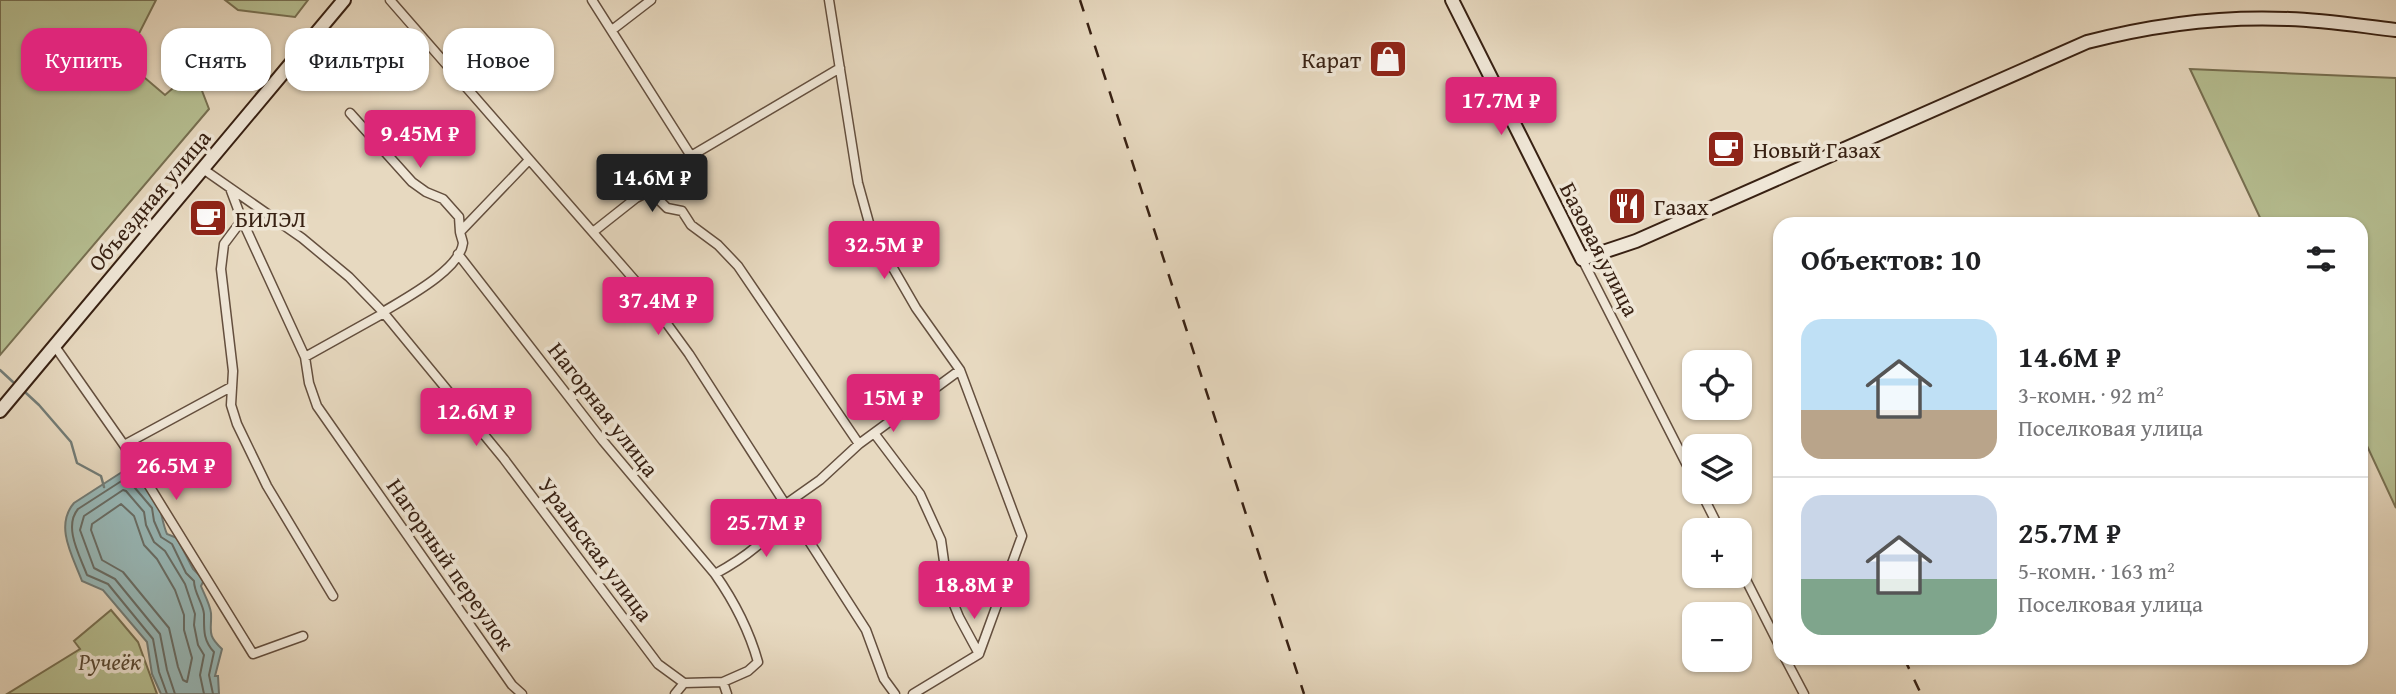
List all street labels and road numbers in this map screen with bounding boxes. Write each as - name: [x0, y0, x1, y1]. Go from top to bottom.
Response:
- street label: Объездная улица: [80, 122, 218, 278]
- street label: Базовая улица: [1552, 176, 1648, 322]
- street label: Нагорная улица: [541, 335, 667, 483]
- street label: Уральская улица: [531, 470, 661, 628]
- street label: Нагорный переулок: [379, 471, 523, 657]

